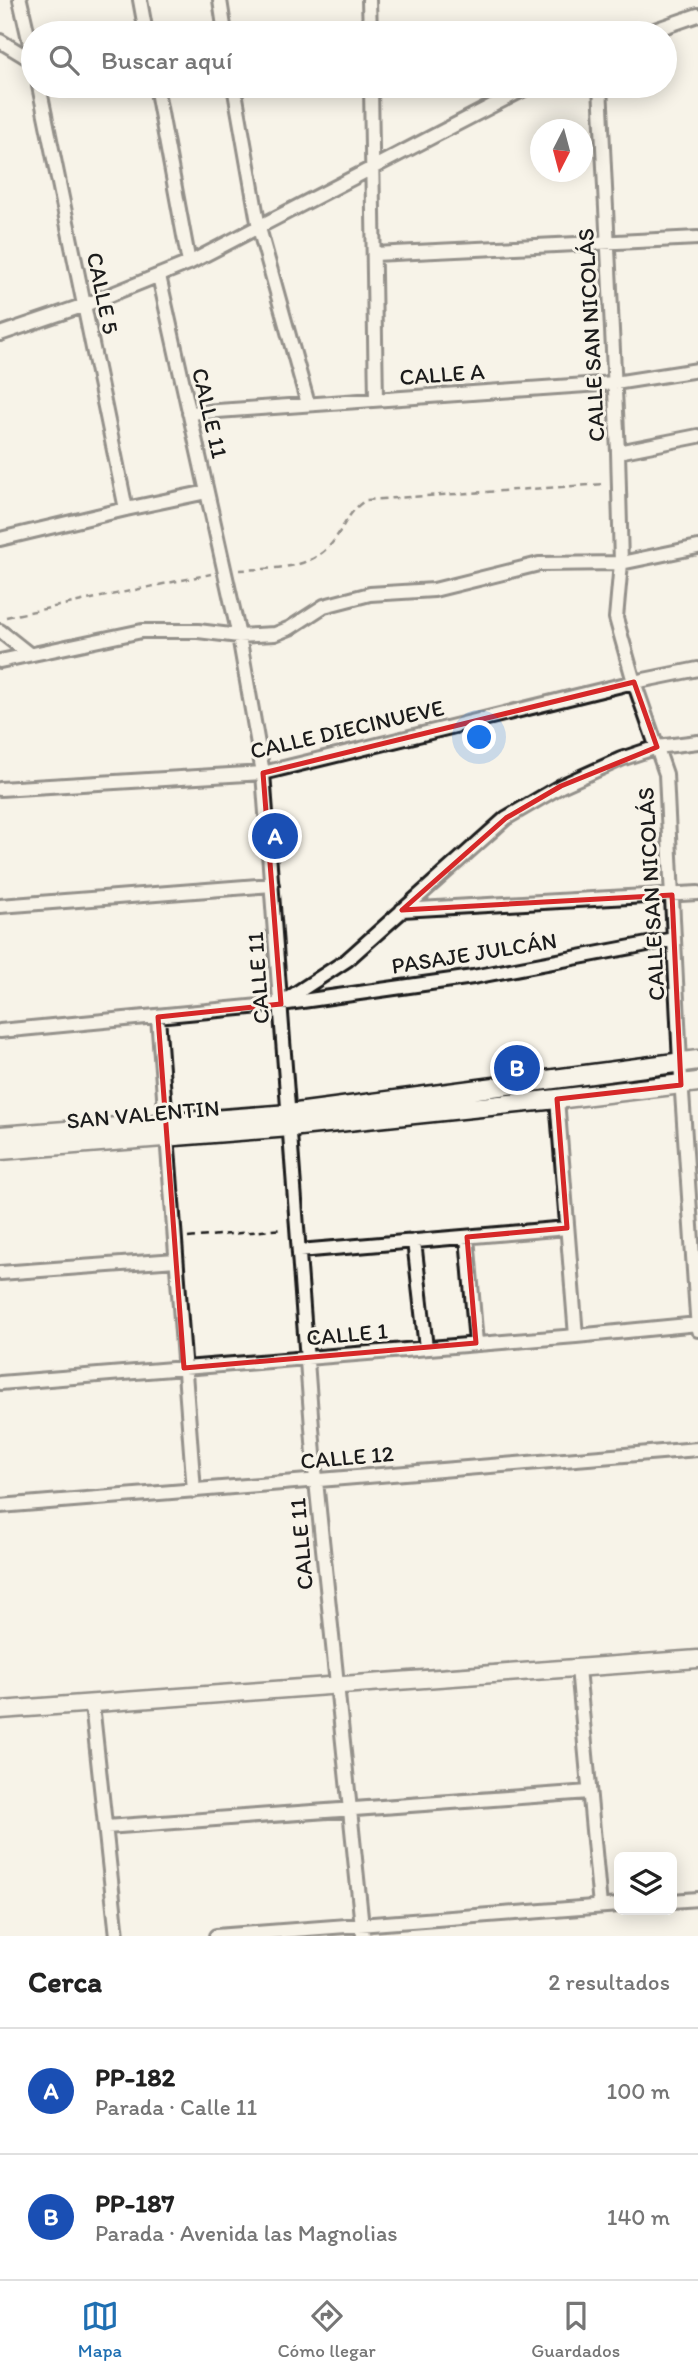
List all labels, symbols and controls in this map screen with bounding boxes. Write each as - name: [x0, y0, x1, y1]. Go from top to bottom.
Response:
- search box: [21, 21, 677, 98]
- icon: search: [45, 41, 83, 79]
- text: Buscar aquí: [101, 44, 232, 76]
- north arrow: [530, 119, 593, 182]
- street label: CALLE SAN NICOLÁS: [571, 227, 611, 443]
- street label: CALLE 5: [81, 250, 125, 336]
- street label: CALLE A: [398, 357, 486, 391]
- street label: CALLE 11: [186, 365, 234, 461]
- street label: CALLE DIECINUEVE: [247, 693, 447, 765]
- your location: [462, 720, 496, 754]
- street label: CALLE SAN NICOLÁS: [631, 786, 671, 1002]
- pin: A: [252, 810, 298, 862]
- street label: PASAJE JULCÁN: [389, 926, 559, 980]
- street label: CALLE 11: [241, 931, 275, 1025]
- pin: B: [494, 1042, 540, 1094]
- street label: SAN VALENTIN: [65, 1093, 221, 1135]
- street label: CALLE 1: [305, 1316, 389, 1351]
- street label: CALLE 12: [299, 1439, 395, 1475]
- street label: CALLE 11: [283, 1497, 319, 1591]
- map controls: [614, 1852, 677, 1915]
- button: layers: [614, 1852, 677, 1915]
- text: Cerca: [28, 1963, 102, 2000]
- text: 2 resultados: [548, 1968, 670, 1996]
- text: PP-182: [95, 2061, 175, 2093]
- text: A: [44, 2077, 58, 2105]
- text: 100 m: [606, 2077, 670, 2105]
- text: Parada · Calle 11: [95, 2093, 257, 2121]
- text: PP-187: [95, 2187, 174, 2219]
- text: B: [44, 2203, 58, 2231]
- text: 140 m: [607, 2203, 670, 2231]
- text: Parada · Avenida las Magnolias: [95, 2219, 398, 2247]
- tab: Mapa: [78, 2297, 122, 2362]
- tab: Cómo llegar: [277, 2297, 376, 2362]
- tab: Guardados: [531, 2297, 620, 2362]

